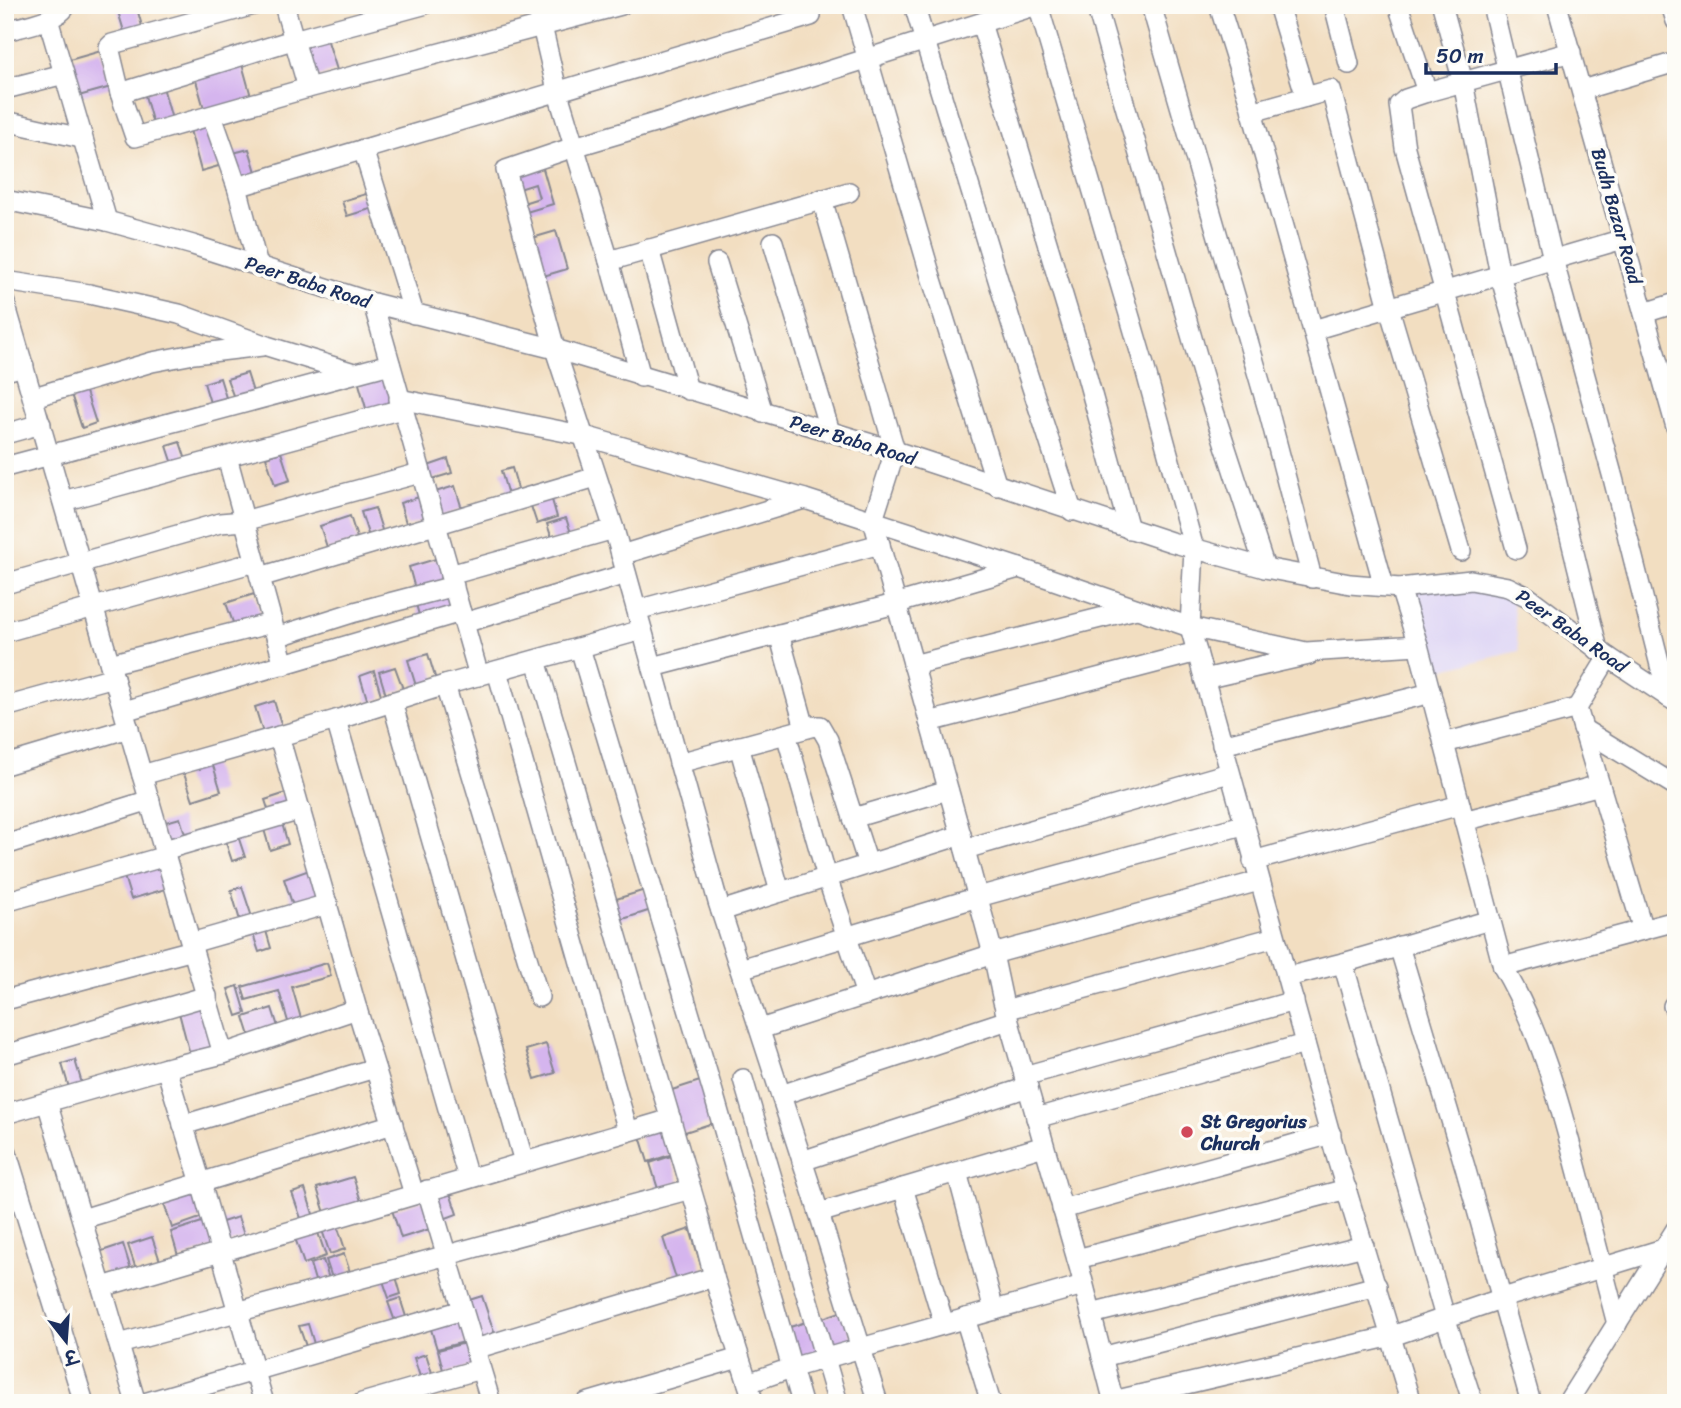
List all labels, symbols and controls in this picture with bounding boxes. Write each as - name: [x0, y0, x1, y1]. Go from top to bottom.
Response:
- scale bar: [1426, 32, 1555, 76]
- text: 50 m: [1436, 37, 1484, 75]
- street label: Budh Bazar Road: [1582, 144, 1653, 289]
- street label: Peer Baba Road: [241, 246, 377, 318]
- street label: Peer Baba Road: [786, 405, 922, 475]
- street label: Peer Baba Road: [1509, 580, 1637, 683]
- place label: St Gregorius Church: [1200, 1105, 1308, 1160]
- marker: St Gregorius Church: [1179, 1124, 1195, 1140]
- north arrow: [32, 1306, 102, 1376]
- text: उ: [58, 1339, 84, 1375]

